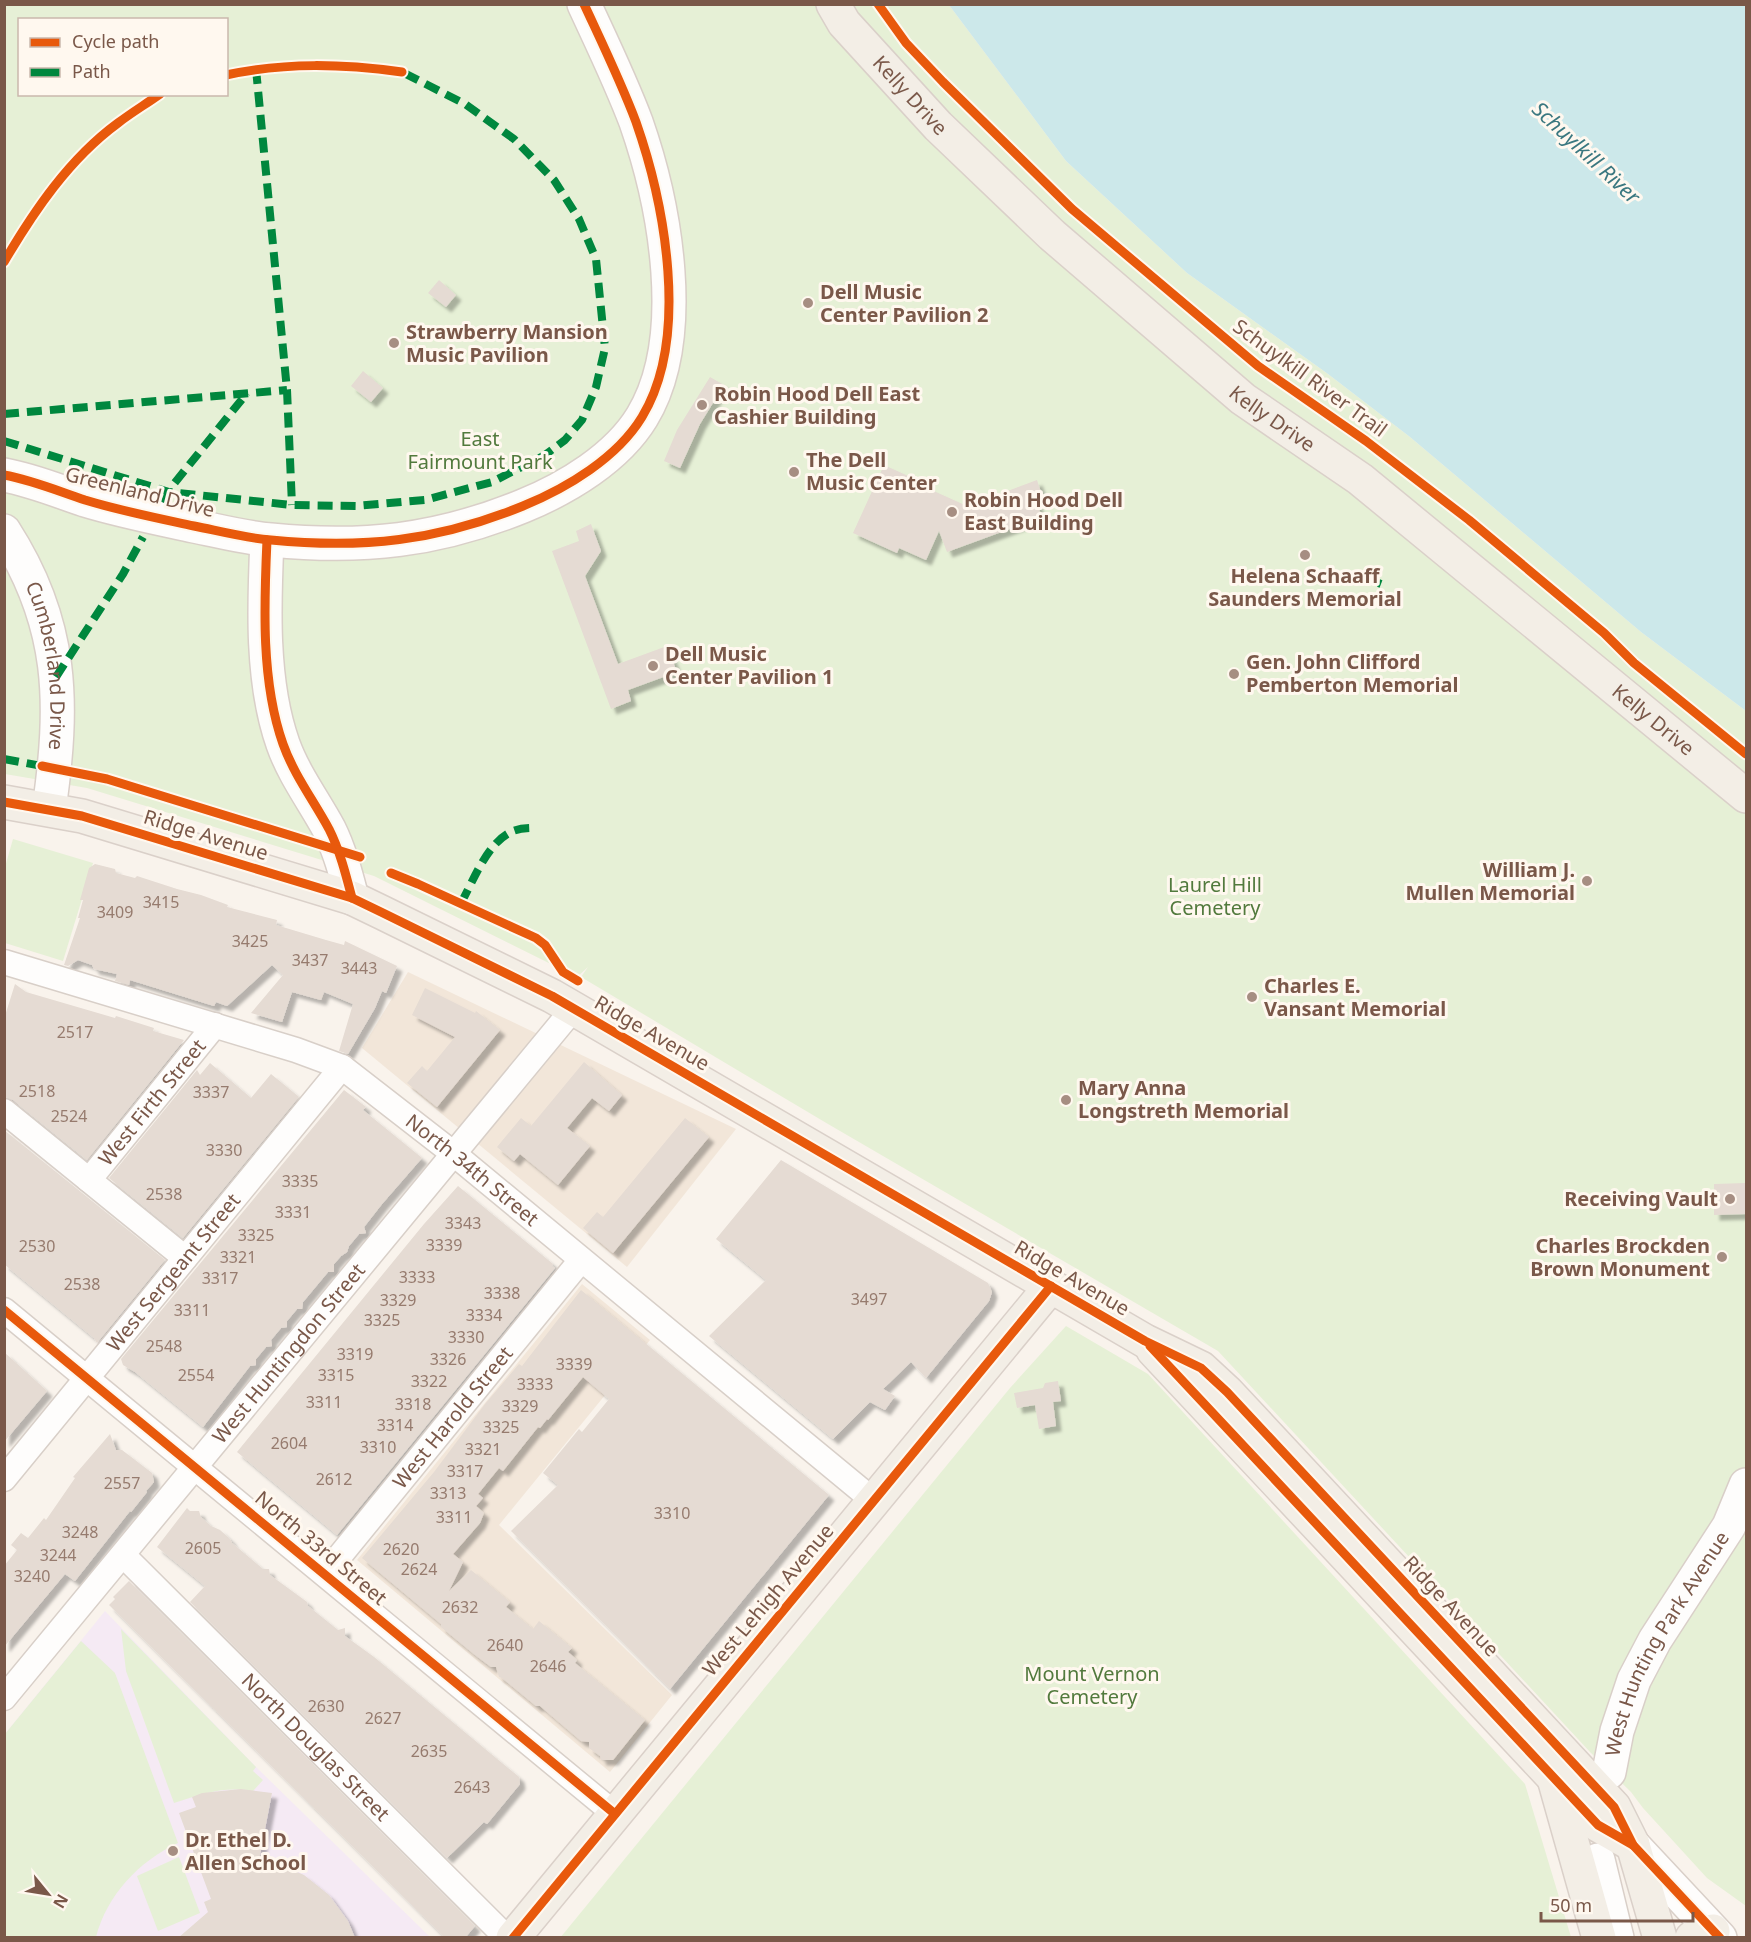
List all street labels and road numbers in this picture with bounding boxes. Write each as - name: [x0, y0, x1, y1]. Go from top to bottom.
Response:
- street label: Kelly Drive: [867, 49, 954, 141]
- street label: Schuylkill River Trail: [1228, 313, 1393, 443]
- street label: Kelly Drive: [1224, 379, 1321, 457]
- street label: Greenland Drive: [63, 460, 218, 523]
- street label: Cumberland Drive: [20, 577, 71, 751]
- street label: Kelly Drive: [1607, 678, 1700, 761]
- street label: Ridge Avenue: [141, 803, 272, 866]
- street label: Ridge Avenue: [590, 989, 715, 1076]
- street label: West Firth Street: [92, 1033, 211, 1171]
- street label: North 34th Street: [400, 1107, 545, 1232]
- street label: West Sergeant Street: [100, 1187, 246, 1357]
- street label: Ridge Avenue: [1010, 1234, 1135, 1321]
- street label: West Huntingdon Street: [206, 1257, 371, 1449]
- street label: West Harold Street: [386, 1340, 518, 1494]
- street label: North 33rd Street: [250, 1484, 393, 1611]
- street label: West Lehigh Avenue: [696, 1518, 839, 1681]
- street label: West Hunting Park Avenue: [1598, 1526, 1735, 1758]
- street label: Ridge Avenue: [1398, 1549, 1505, 1662]
- street label: North Douglas Street: [236, 1667, 396, 1827]

